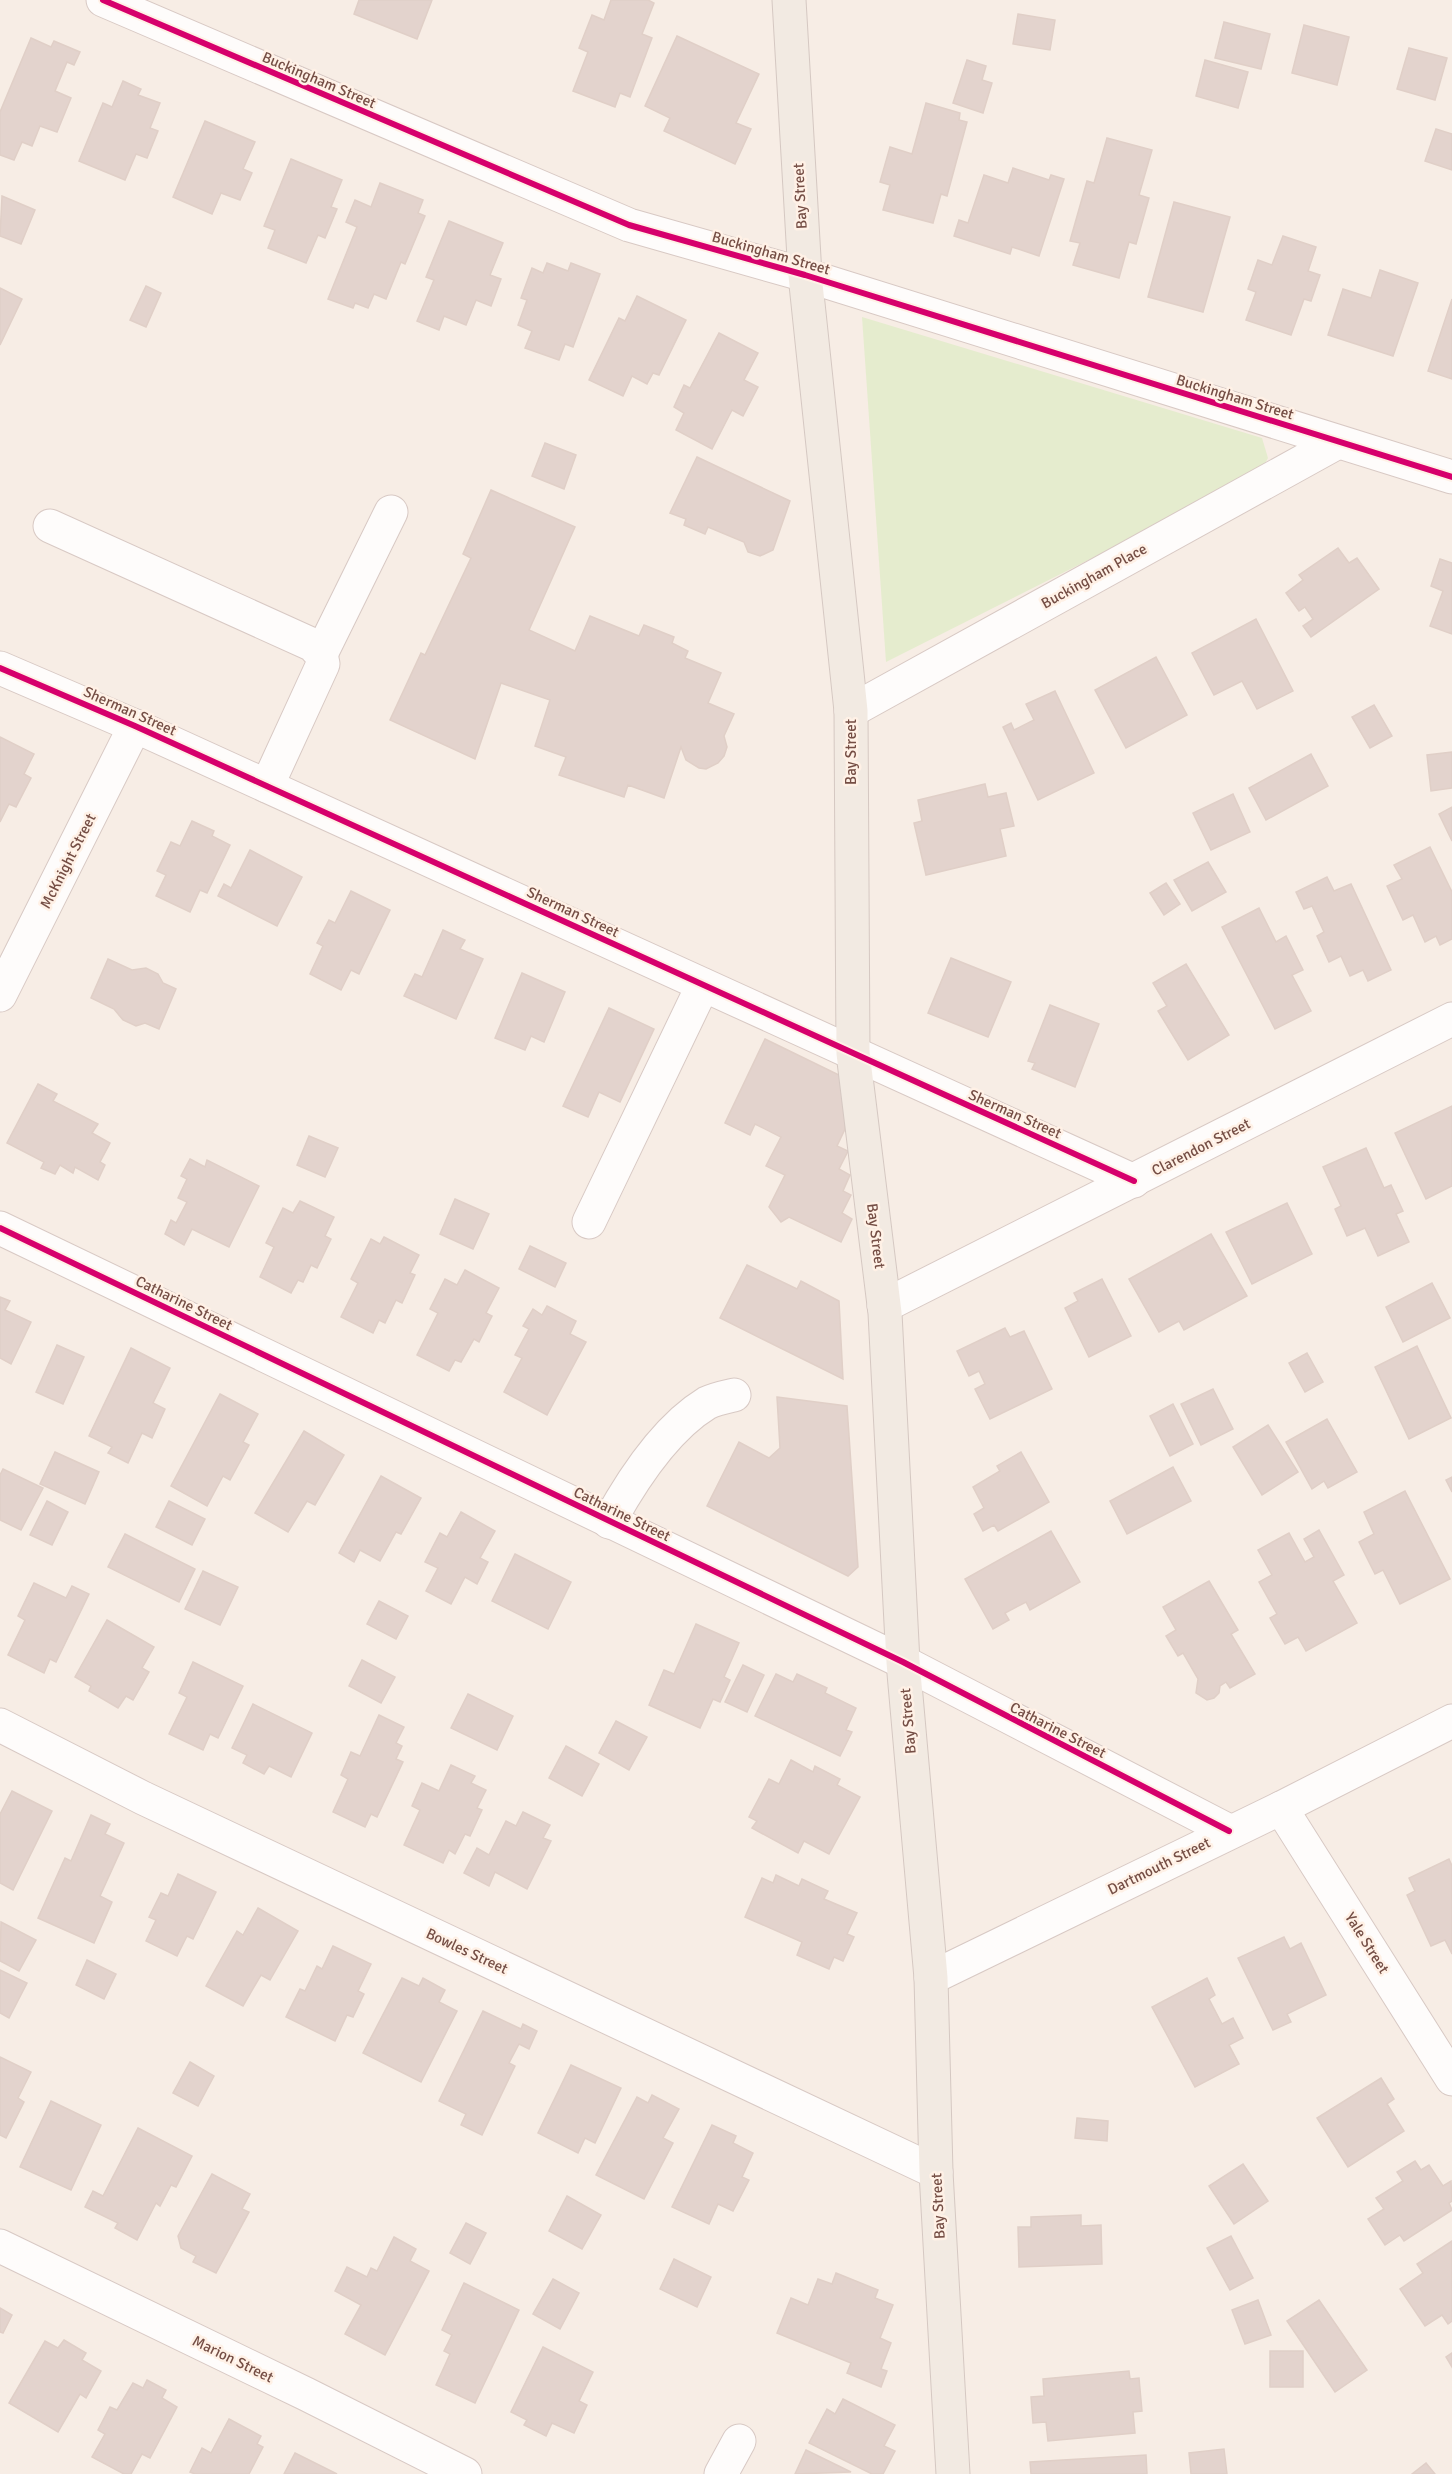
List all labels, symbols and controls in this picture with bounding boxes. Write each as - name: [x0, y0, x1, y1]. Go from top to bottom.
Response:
- street label: Buckingham Street: [259, 48, 379, 112]
- street label: Bay Street: [789, 163, 811, 229]
- street label: Buckingham Street: [710, 228, 832, 278]
- street label: Buckingham Street: [1174, 371, 1296, 423]
- street label: Buckingham Place: [1038, 540, 1150, 612]
- street label: Sherman Street: [81, 683, 179, 739]
- street label: Bay Street: [842, 719, 860, 785]
- street label: McKnight Street: [36, 811, 100, 911]
- street label: Sherman Street: [524, 883, 622, 941]
- street label: Sherman Street: [966, 1086, 1064, 1142]
- street label: Clarendon Street: [1149, 1114, 1253, 1180]
- street label: Bay Street: [863, 1202, 889, 1270]
- street label: Catharine Street: [133, 1272, 235, 1334]
- street label: Catharine Street: [571, 1483, 673, 1545]
- street label: Bay Street: [896, 1687, 920, 1755]
- street label: Catharine Street: [1007, 1698, 1109, 1762]
- street label: Dartmouth Street: [1105, 1833, 1213, 1899]
- street label: Yale Street: [1341, 1909, 1393, 1977]
- street label: Bowles Street: [423, 1924, 511, 1978]
- street label: Bay Street: [927, 2173, 949, 2239]
- street label: Marion Street: [190, 2332, 276, 2386]

